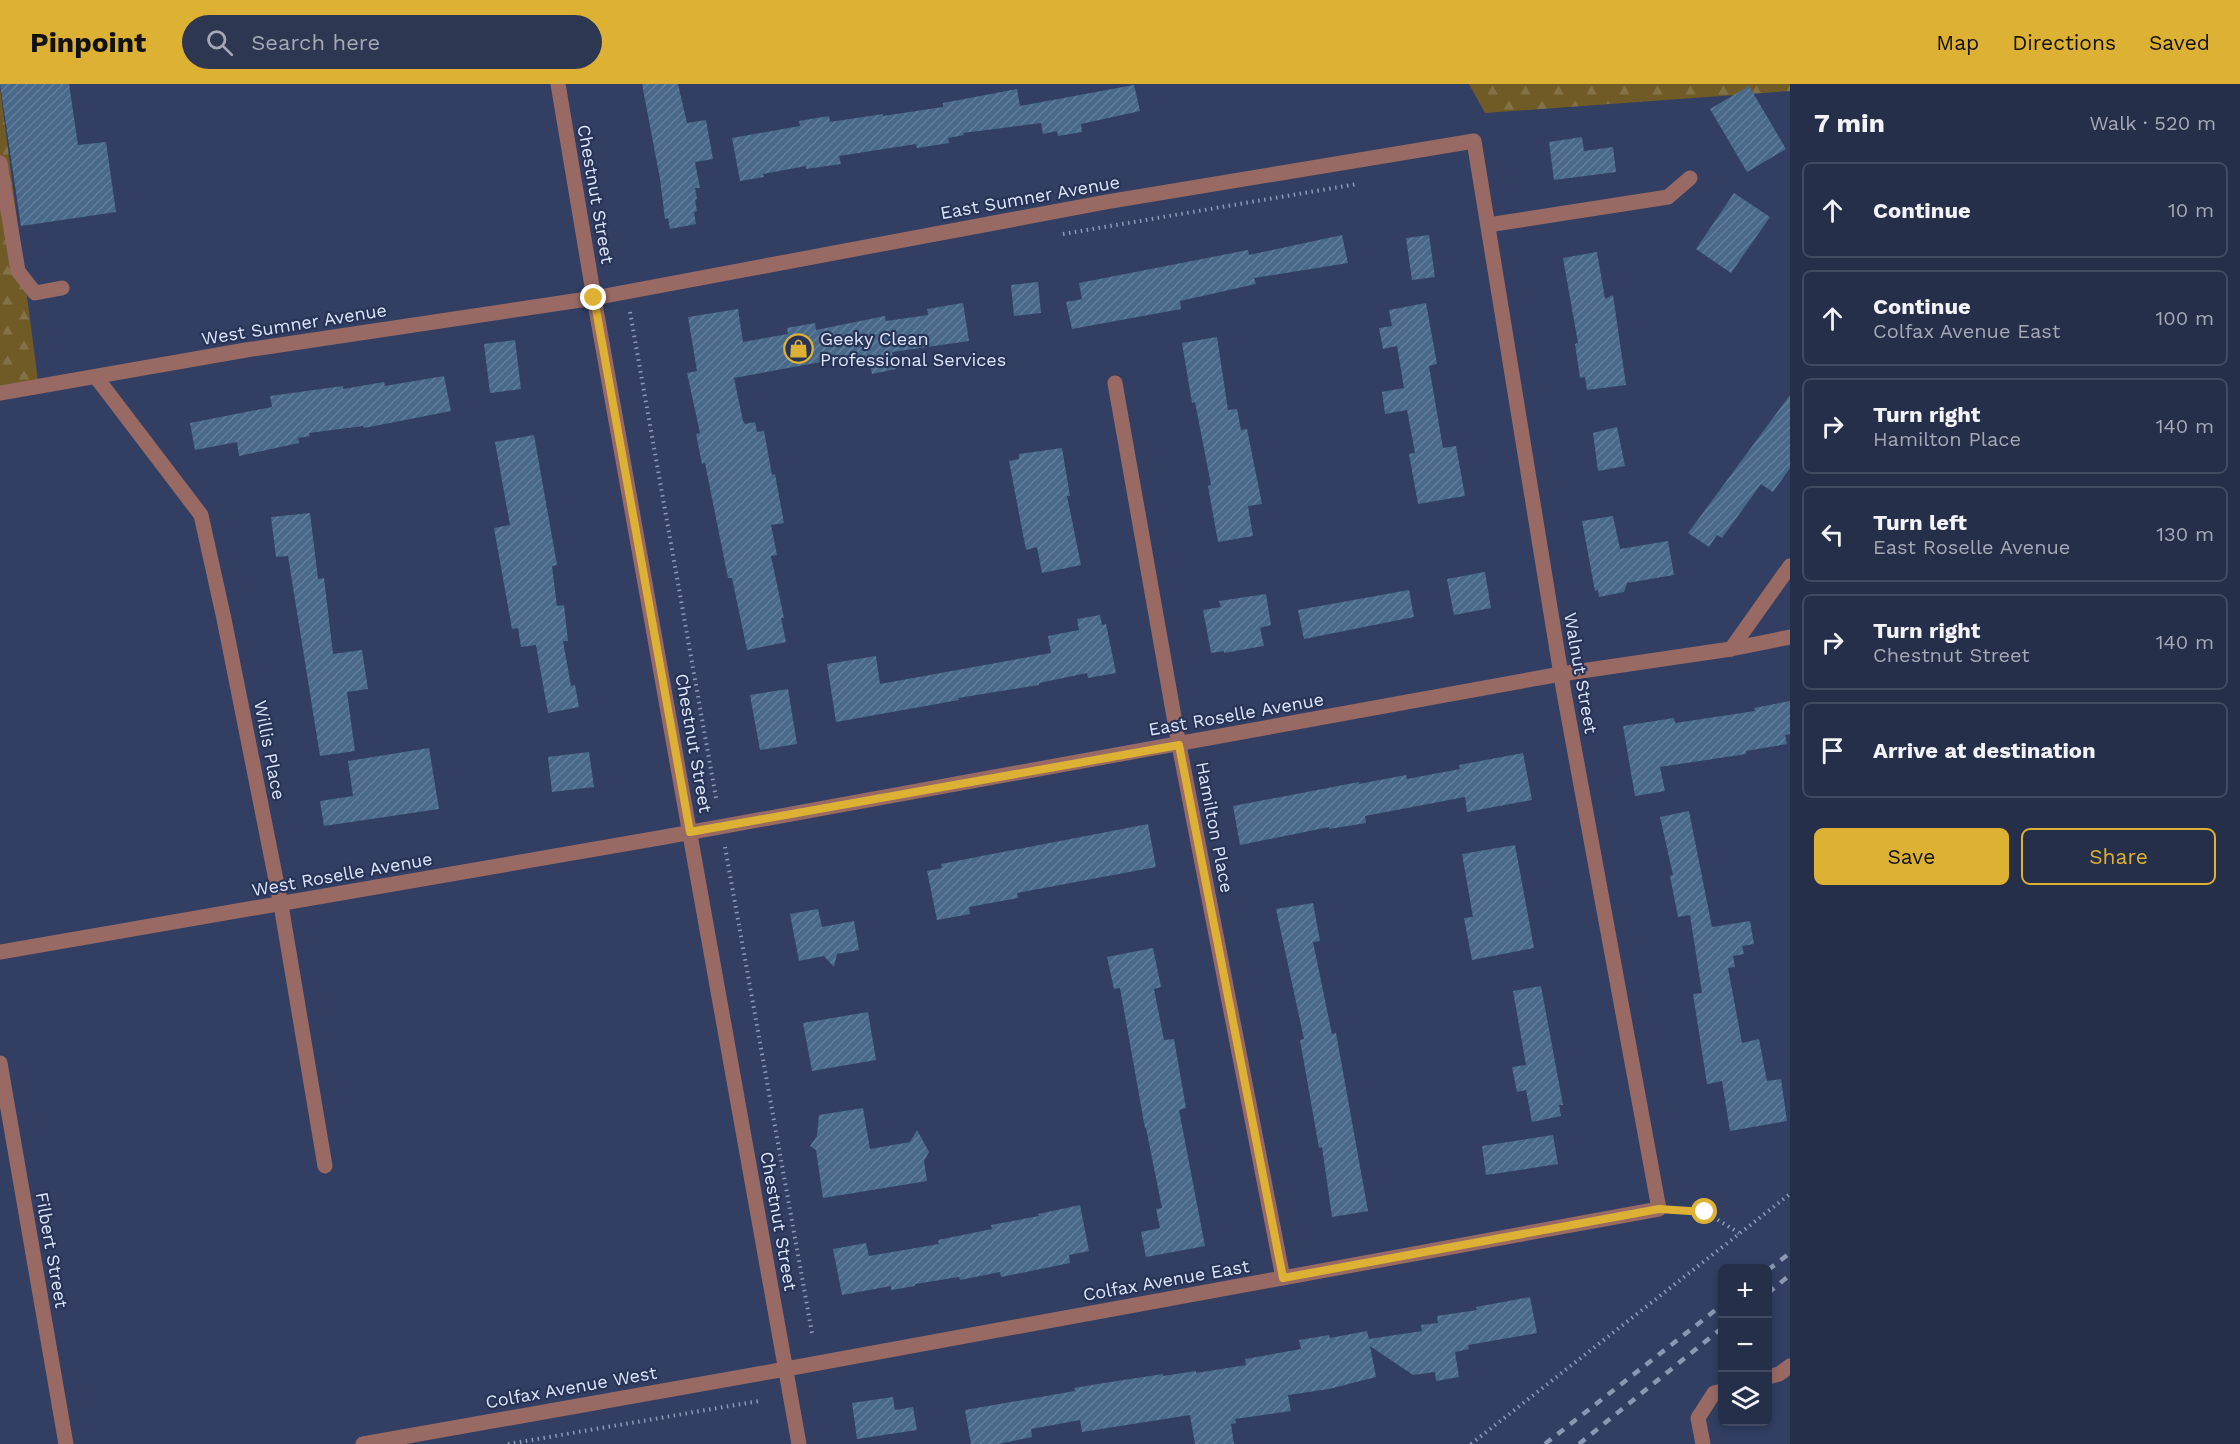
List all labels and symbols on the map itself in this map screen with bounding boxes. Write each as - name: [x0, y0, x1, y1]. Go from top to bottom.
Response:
- street label: Chestnut Street: [573, 123, 619, 266]
- street label: East Sumner Avenue: [939, 171, 1121, 223]
- route end: [580, 284, 606, 310]
- street label: West Sumner Avenue: [200, 299, 388, 349]
- place label: Geeky Clean Professional Services: [820, 328, 1006, 370]
- shop icon: Geeky Clean Professional Services: [783, 332, 815, 364]
- street label: Walnut Street: [1560, 611, 1602, 736]
- street label: Chestnut Street: [671, 672, 717, 815]
- street label: East Roselle Avenue: [1147, 688, 1325, 740]
- street label: Willis Place: [250, 699, 290, 801]
- street label: Hamilton Place: [1192, 760, 1238, 894]
- street label: West Roselle Avenue: [250, 848, 434, 900]
- street label: Chestnut Street: [756, 1150, 802, 1293]
- street label: Filbert Street: [31, 1190, 73, 1310]
- route start: [1691, 1198, 1717, 1224]
- street label: Colfax Avenue East: [1081, 1255, 1251, 1305]
- street label: Colfax Avenue West: [484, 1362, 659, 1412]

